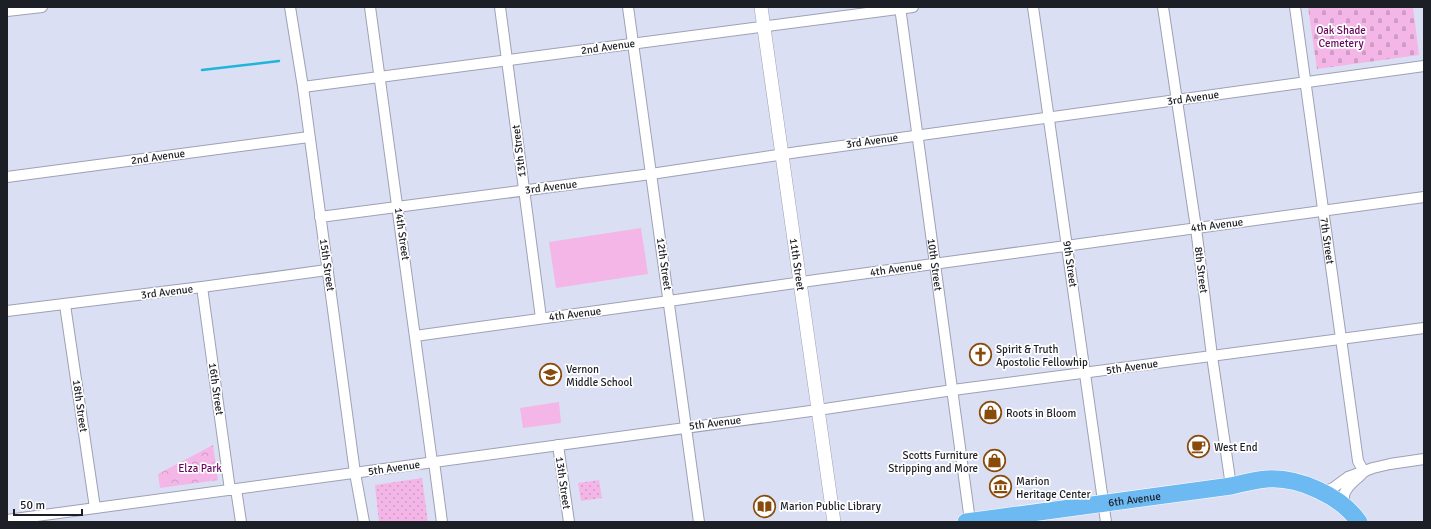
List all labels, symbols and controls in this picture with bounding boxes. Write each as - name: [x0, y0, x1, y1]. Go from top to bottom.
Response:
- park label: Oak Shade Cemetery: [1316, 24, 1366, 50]
- street label: 2nd Avenue: [580, 37, 636, 57]
- street label: 3rd Avenue: [1166, 88, 1220, 108]
- street label: 13th Street: [509, 124, 529, 178]
- street label: 3rd Avenue: [845, 131, 899, 151]
- street label: 2nd Avenue: [130, 147, 186, 167]
- street label: 3rd Avenue: [524, 177, 578, 197]
- street label: 14th Street: [392, 207, 412, 261]
- street label: 4th Avenue: [1190, 215, 1244, 235]
- street label: 7th Street: [1318, 217, 1337, 265]
- street label: 12th Street: [654, 237, 674, 291]
- street label: 11th Street: [787, 237, 808, 292]
- street label: 15th Street: [317, 238, 337, 292]
- street label: 10th Street: [925, 238, 945, 292]
- street label: 9th Street: [1060, 240, 1080, 288]
- street label: 8th Street: [1192, 246, 1210, 294]
- street label: 4th Avenue: [869, 259, 923, 279]
- street label: 3rd Avenue: [140, 282, 194, 302]
- street label: 4th Avenue: [548, 304, 602, 324]
- church icon: Spirit & Truth Apostolic Fellowhip: [967, 342, 993, 368]
- place label: Spirit & Truth Apostolic Fellowhip: [996, 343, 1088, 369]
- street label: 5th Avenue: [1105, 357, 1159, 377]
- street label: 16th Street: [206, 362, 226, 416]
- school or university icon: Vernon Middle School: [537, 362, 563, 388]
- place label: Vernon Middle School: [566, 363, 633, 389]
- street label: 18th Street: [70, 379, 90, 433]
- shop icon: Roots in Bloom: [977, 400, 1003, 426]
- place label: Roots in Bloom: [1006, 407, 1076, 420]
- street label: 5th Avenue: [688, 413, 742, 433]
- cafe icon: West End: [1186, 434, 1212, 460]
- place label: West End: [1214, 441, 1258, 454]
- shop icon: Scotts Furniture Stripping and More: [981, 448, 1007, 474]
- place label: Scotts Furniture Stripping and More: [888, 449, 978, 475]
- street label: 13th Street: [553, 456, 573, 510]
- street label: 5th Avenue: [367, 458, 421, 478]
- park label: Elza Park: [178, 462, 222, 475]
- museum icon: Marion Heritage Center: [987, 474, 1013, 500]
- place label: Marion Heritage Center: [1016, 475, 1091, 501]
- street label: 6th Avenue: [1107, 489, 1161, 509]
- scale bar: [14, 491, 82, 517]
- library icon: Marion Public Library: [751, 493, 777, 519]
- text: 50 m: [20, 498, 45, 513]
- place label: Marion Public Library: [780, 500, 882, 513]

